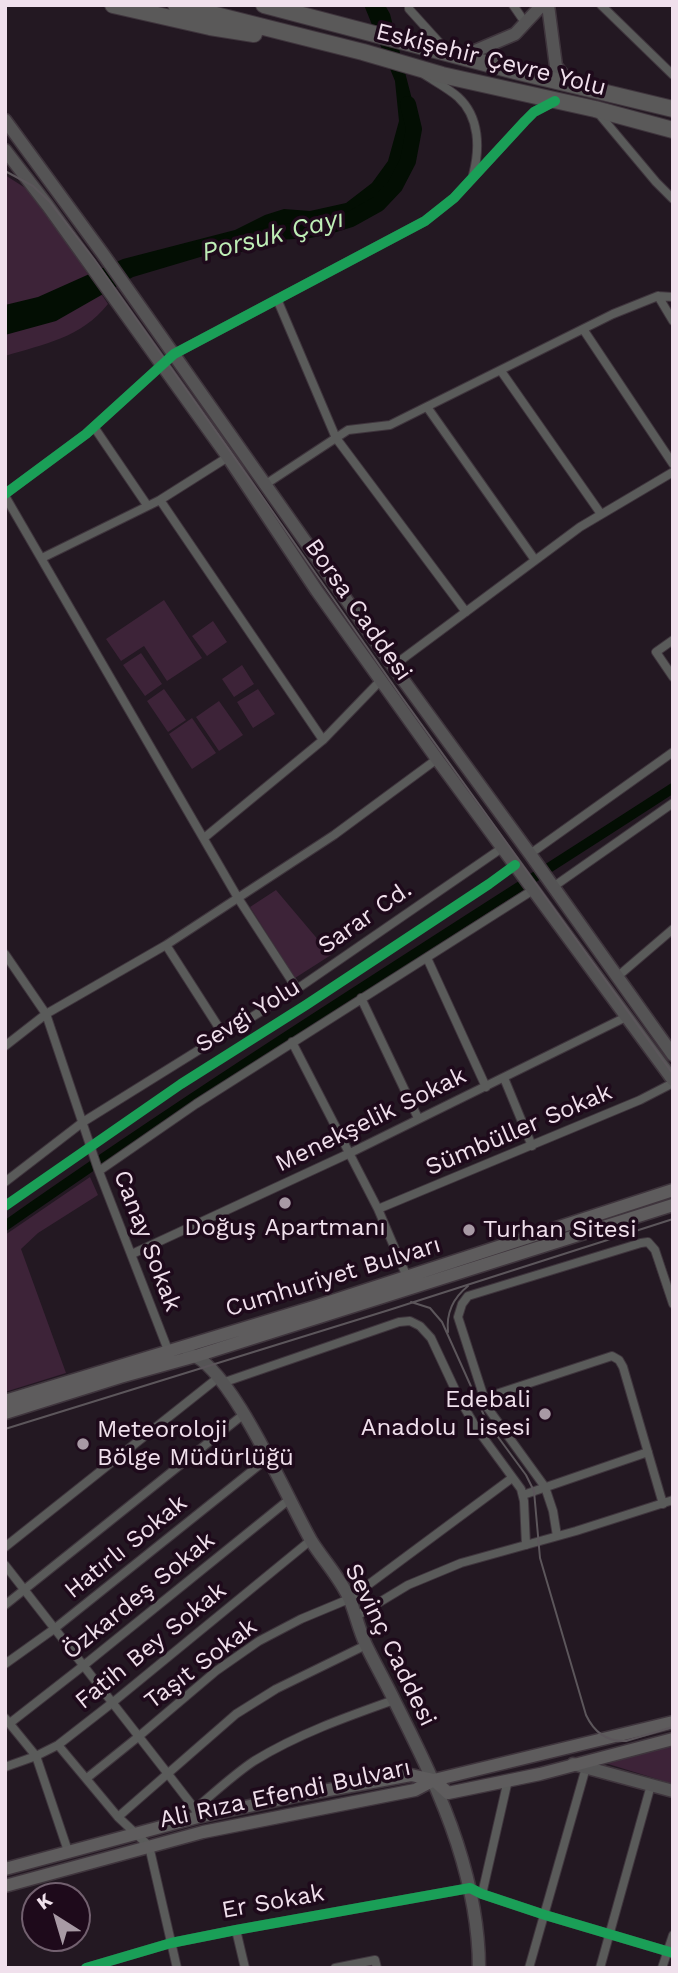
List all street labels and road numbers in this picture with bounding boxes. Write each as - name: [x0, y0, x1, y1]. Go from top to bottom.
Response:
- street label: Eskişehir Çevre Yolu: [373, 17, 609, 103]
- street label: Borsa Caddesi: [298, 533, 418, 687]
- street label: Sarar Cd.: [313, 875, 417, 961]
- street label: Sevgi Yolu: [191, 973, 305, 1059]
- street label: Menekşelik Sokak: [271, 1061, 471, 1179]
- street label: Sümbüller Sokak: [421, 1078, 617, 1182]
- street label: Canay Sokak: [107, 1166, 187, 1316]
- street label: Cumhuriyet Bulvarı: [222, 1231, 444, 1323]
- street label: Hatırlı Sokak: [59, 1489, 193, 1605]
- street label: Özkardeş Sokak: [57, 1526, 221, 1666]
- street label: Sevinç Caddesi: [338, 1559, 442, 1731]
- street label: Fatih Bey Sokak: [70, 1576, 232, 1716]
- street label: Taşıt Sokak: [139, 1612, 263, 1716]
- street label: Ali Rıza Efendi Bulvarı: [157, 1753, 413, 1835]
- street label: Er Sokak: [219, 1879, 327, 1925]

